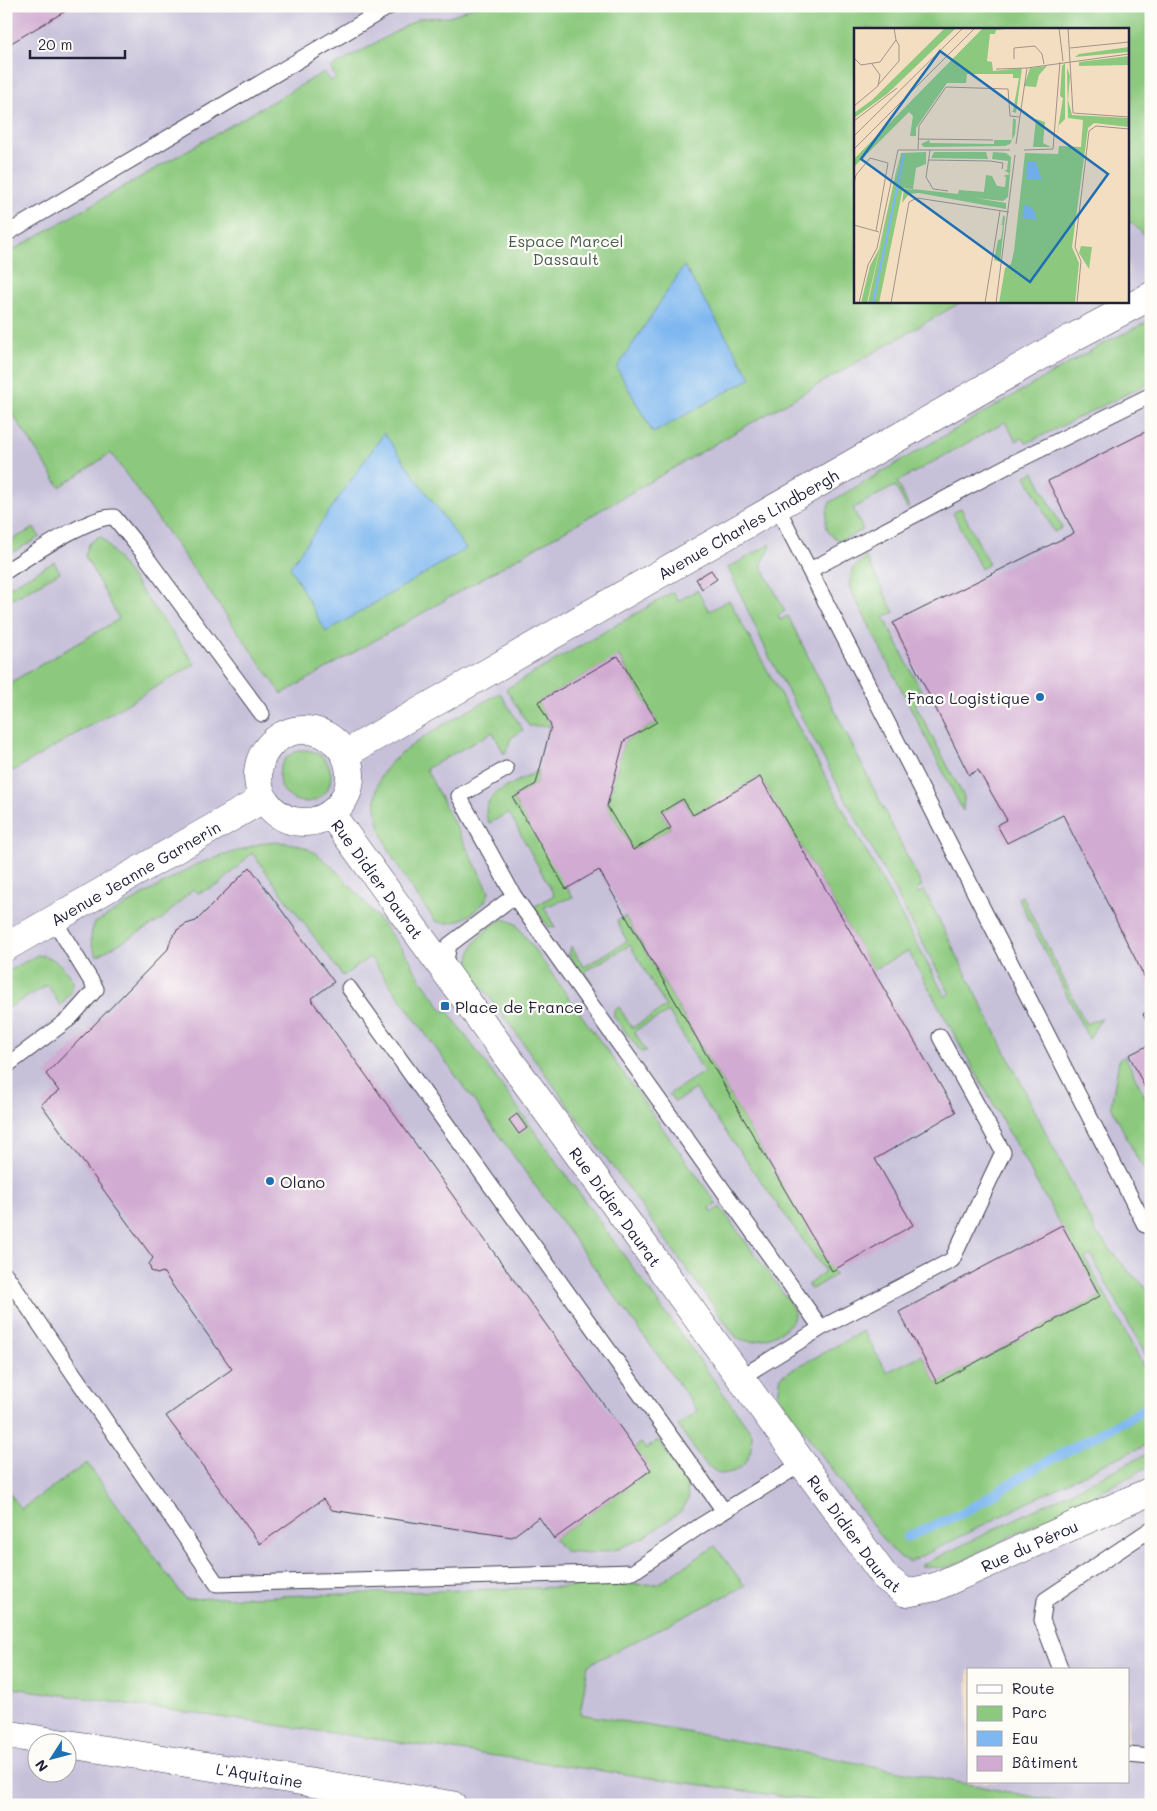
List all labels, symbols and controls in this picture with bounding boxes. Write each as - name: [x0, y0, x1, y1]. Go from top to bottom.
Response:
- scale bar: [30, 28, 125, 60]
- inset map: [854, 28, 1130, 302]
- text: 20 m: [38, 34, 72, 54]
- park label: Espace Marcel Dassault: [508, 230, 624, 269]
- street label: Avenue Charles Lindbergh: [654, 464, 842, 583]
- place label: Fnac Logistique: [907, 687, 1030, 708]
- marker: Fnac Logistique: [1034, 691, 1046, 703]
- street label: Rue Didier Daurat: [328, 815, 428, 943]
- street label: Avenue Jeanne Garnerin: [46, 816, 224, 930]
- place label: Place de France: [455, 996, 583, 1017]
- marker: Place de France: [439, 1000, 451, 1012]
- street label: Rue Didier Daurat: [565, 1142, 666, 1270]
- place label: Olano: [280, 1171, 325, 1192]
- marker: Olano: [264, 1175, 276, 1187]
- street label: Rue Didier Daurat: [803, 1470, 906, 1597]
- street label: Rue du Pérou: [977, 1514, 1081, 1576]
- legend: [967, 1668, 1130, 1784]
- text: Route: [1012, 1678, 1055, 1698]
- text: Parc: [1012, 1702, 1047, 1722]
- text: Eau: [1012, 1728, 1038, 1748]
- north arrow: [28, 1734, 78, 1784]
- text: Bâtiment: [1012, 1752, 1078, 1772]
- text: N: [30, 1756, 52, 1776]
- street label: L'Aquitaine: [215, 1757, 305, 1792]

